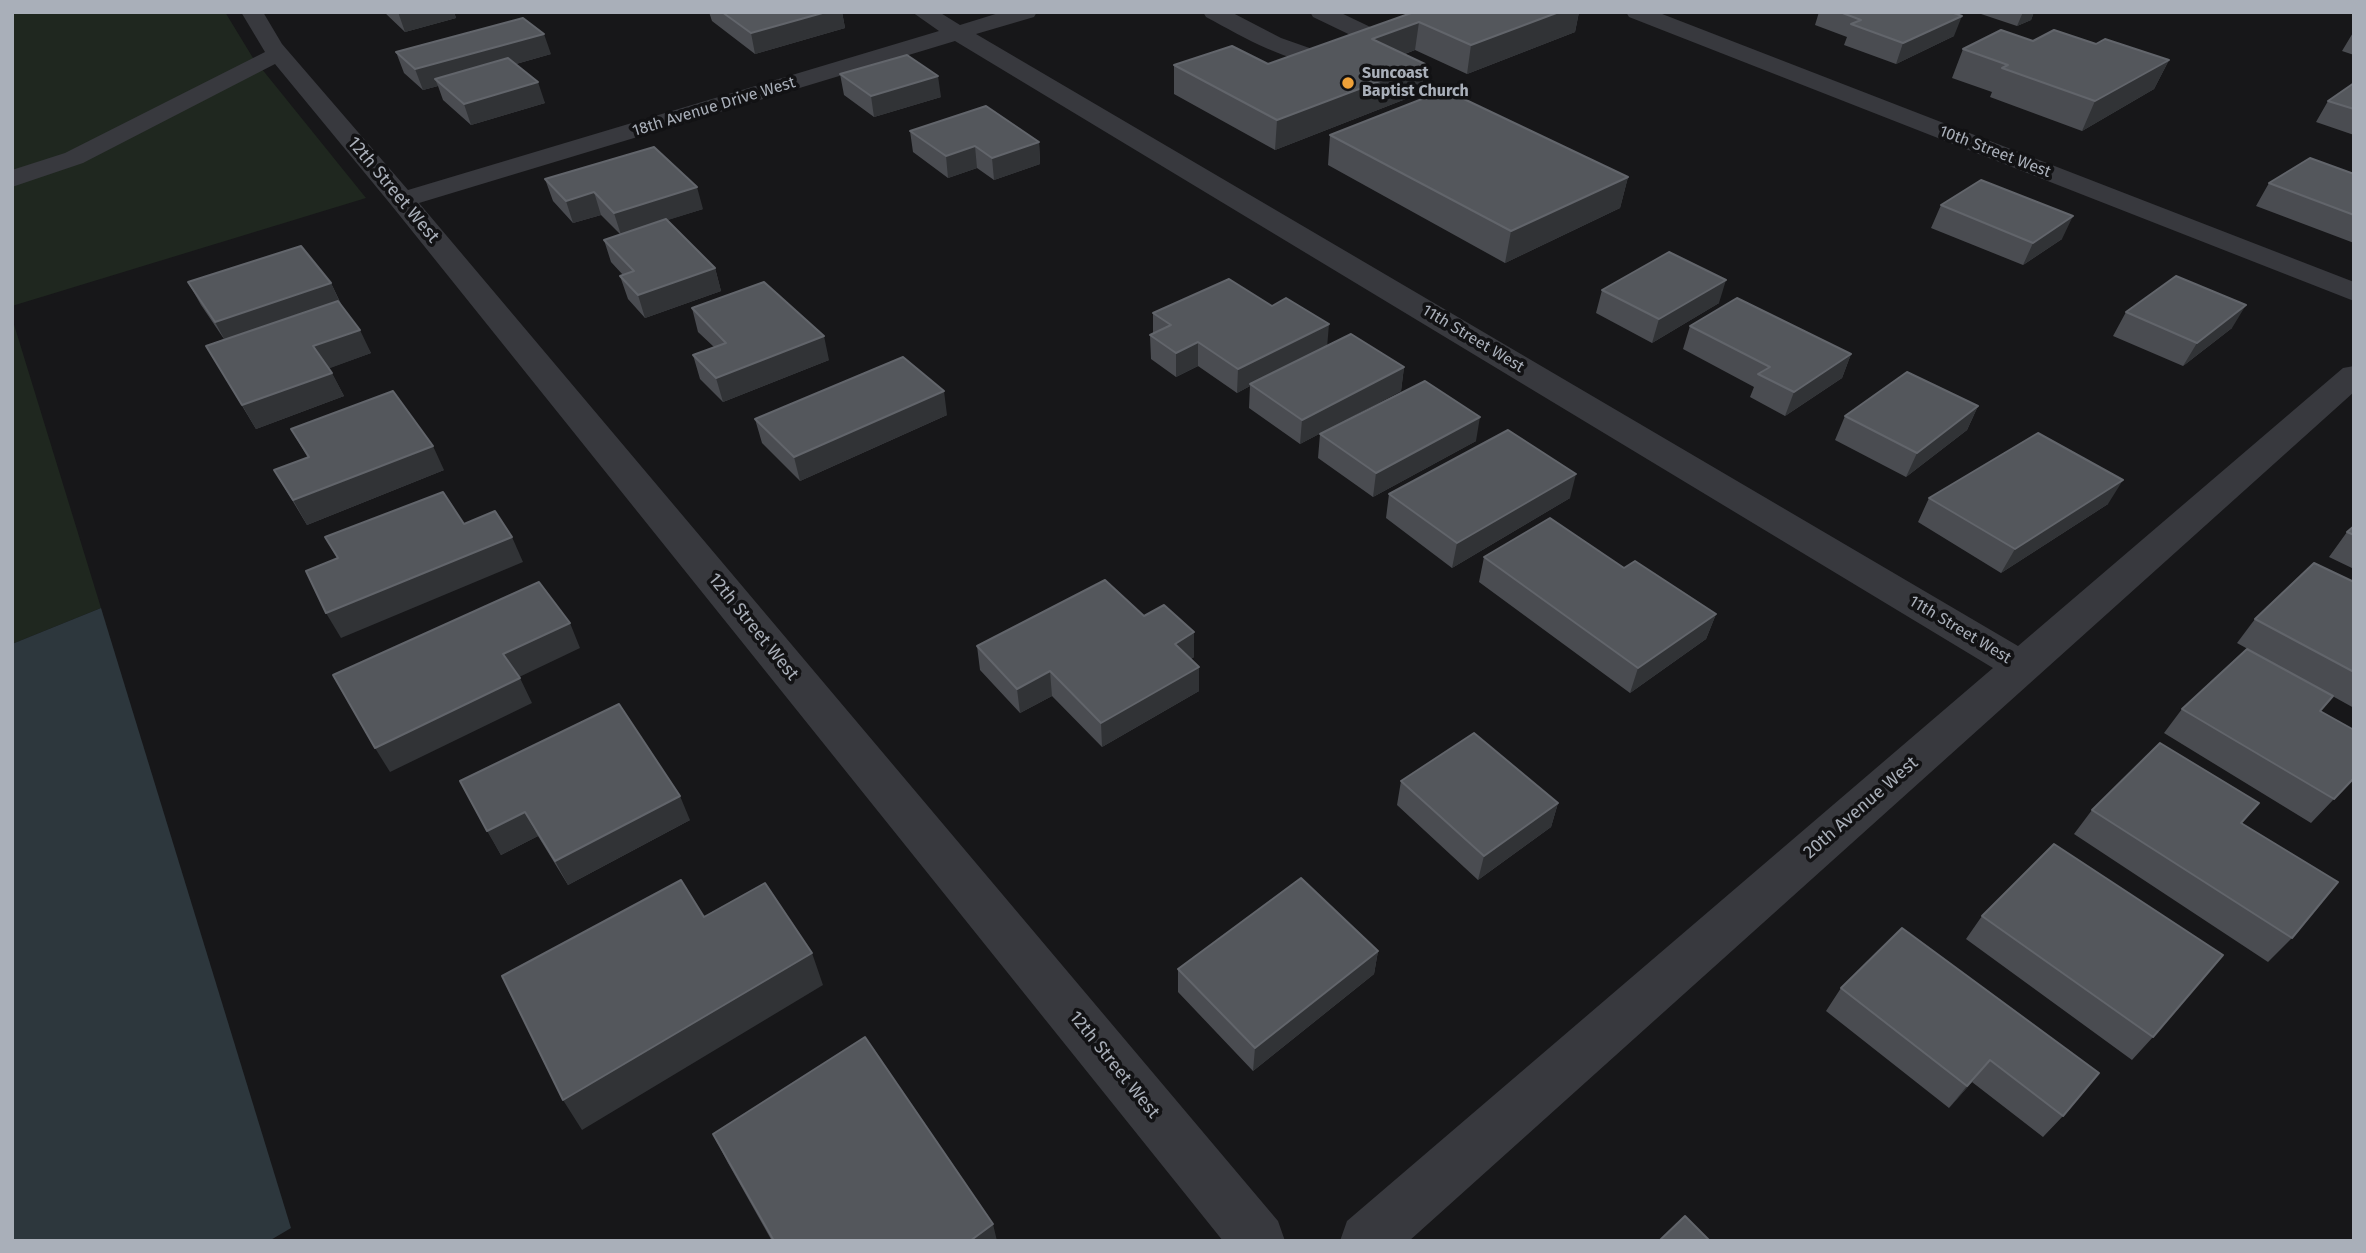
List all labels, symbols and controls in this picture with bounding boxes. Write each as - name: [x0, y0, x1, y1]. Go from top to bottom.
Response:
- place label: Suncoast Baptist Church: [1362, 64, 1469, 102]
- street label: 18th Avenue Drive West: [630, 73, 798, 141]
- marker: Suncoast Baptist Church: [1340, 75, 1356, 91]
- street label: 10th Street West: [1937, 122, 2053, 182]
- street label: 12th Street West: [342, 133, 444, 247]
- street label: 11th Street West: [1418, 301, 1528, 377]
- street label: 12th Street West: [703, 569, 803, 685]
- street label: 11th Street West: [1905, 592, 2015, 668]
- street label: 20th Avenue West: [1799, 752, 1923, 864]
- street label: 12th Street West: [1064, 1007, 1164, 1123]

